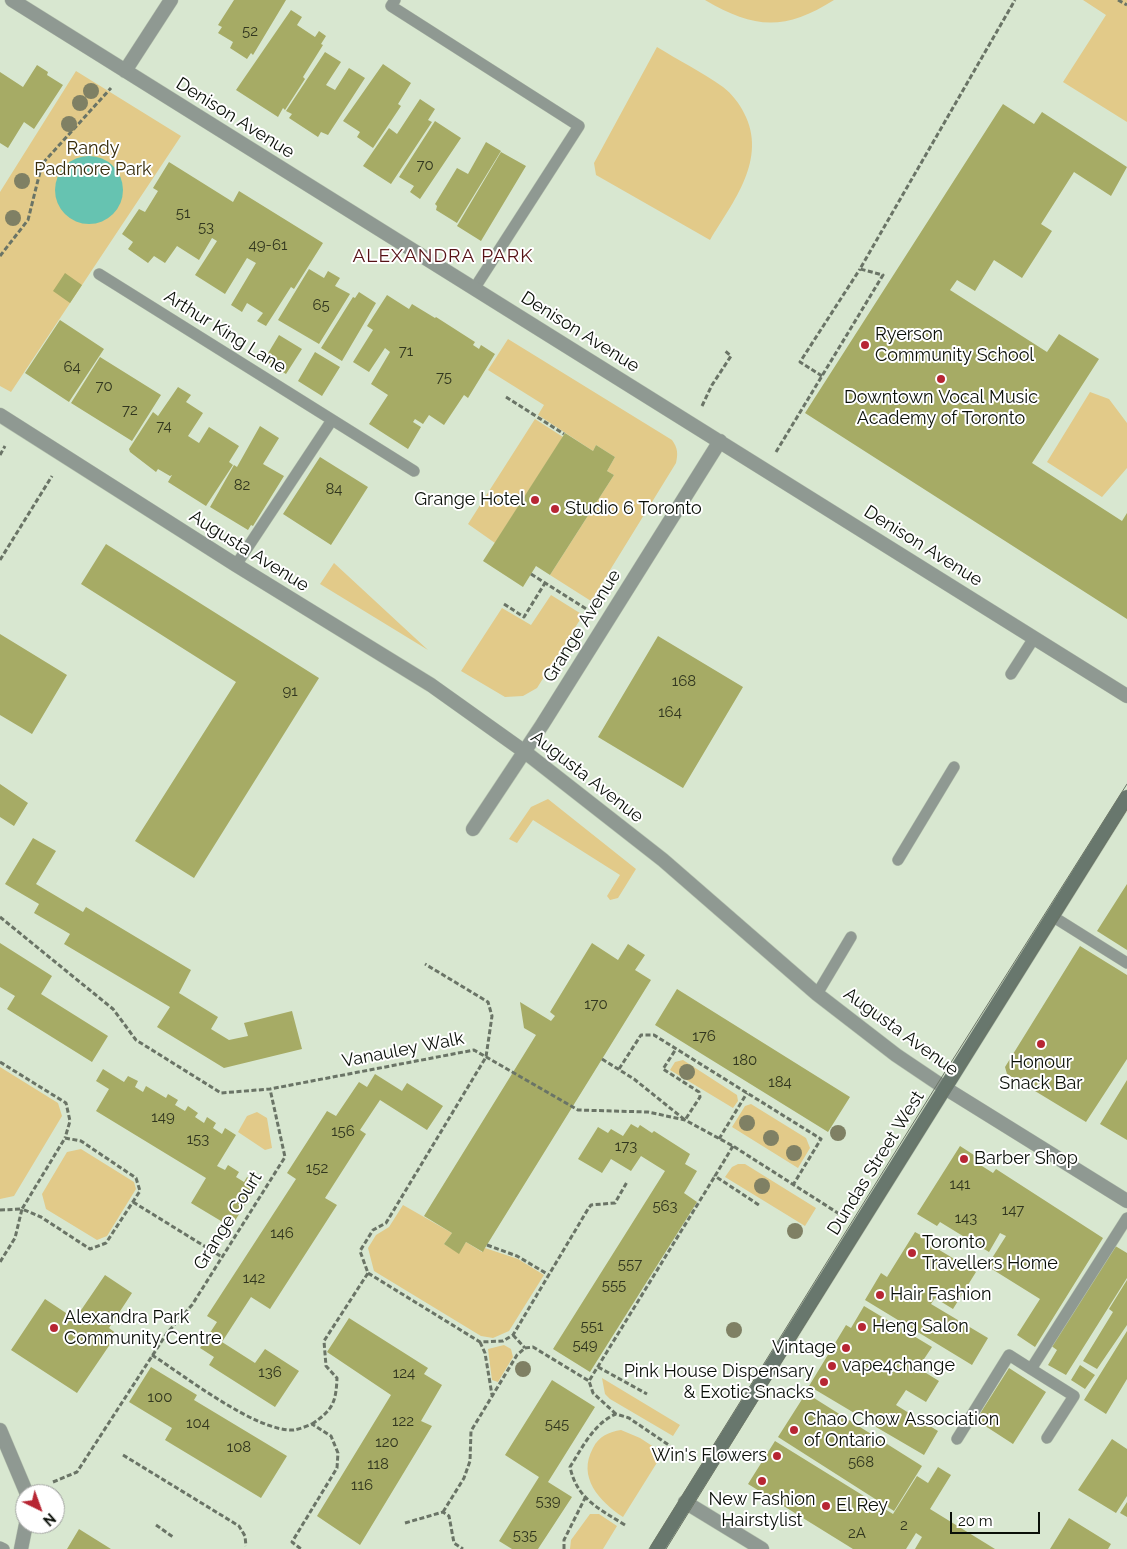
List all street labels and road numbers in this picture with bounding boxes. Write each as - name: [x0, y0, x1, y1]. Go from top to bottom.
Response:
- street label: Denison Avenue: [172, 73, 298, 163]
- street label: Arthur King Lane: [160, 286, 290, 378]
- street label: Denison Avenue: [517, 287, 643, 377]
- street label: Denison Avenue: [860, 501, 986, 591]
- street label: Augusta Avenue: [185, 506, 313, 596]
- street label: Grange Avenue: [539, 566, 625, 686]
- street label: Augusta Avenue: [526, 726, 648, 828]
- street label: Augusta Avenue: [839, 983, 963, 1081]
- street label: Vanauley Walk: [340, 1028, 466, 1072]
- street label: Dundas Street West: [823, 1087, 929, 1239]
- street label: Grange Court: [189, 1168, 267, 1274]

